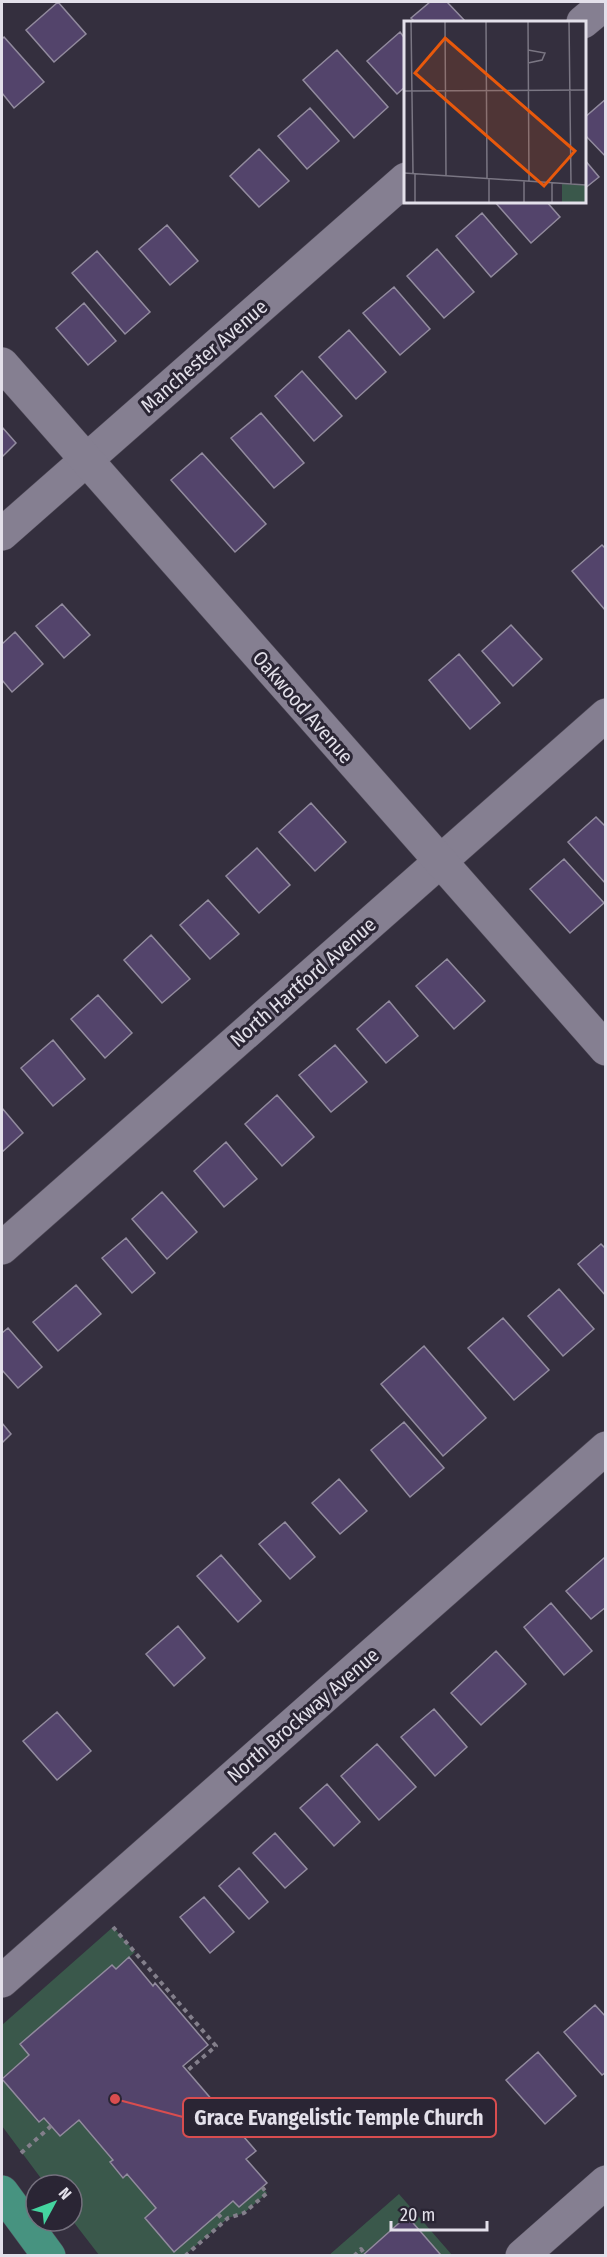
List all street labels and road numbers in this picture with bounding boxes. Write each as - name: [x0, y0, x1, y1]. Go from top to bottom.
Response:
- street label: Manchester Avenue: [136, 294, 272, 418]
- street label: Oakwood Avenue: [248, 646, 358, 768]
- street label: North Hartford Avenue: [225, 912, 381, 1052]
- street label: North Brockway Avenue: [222, 1643, 384, 1787]

